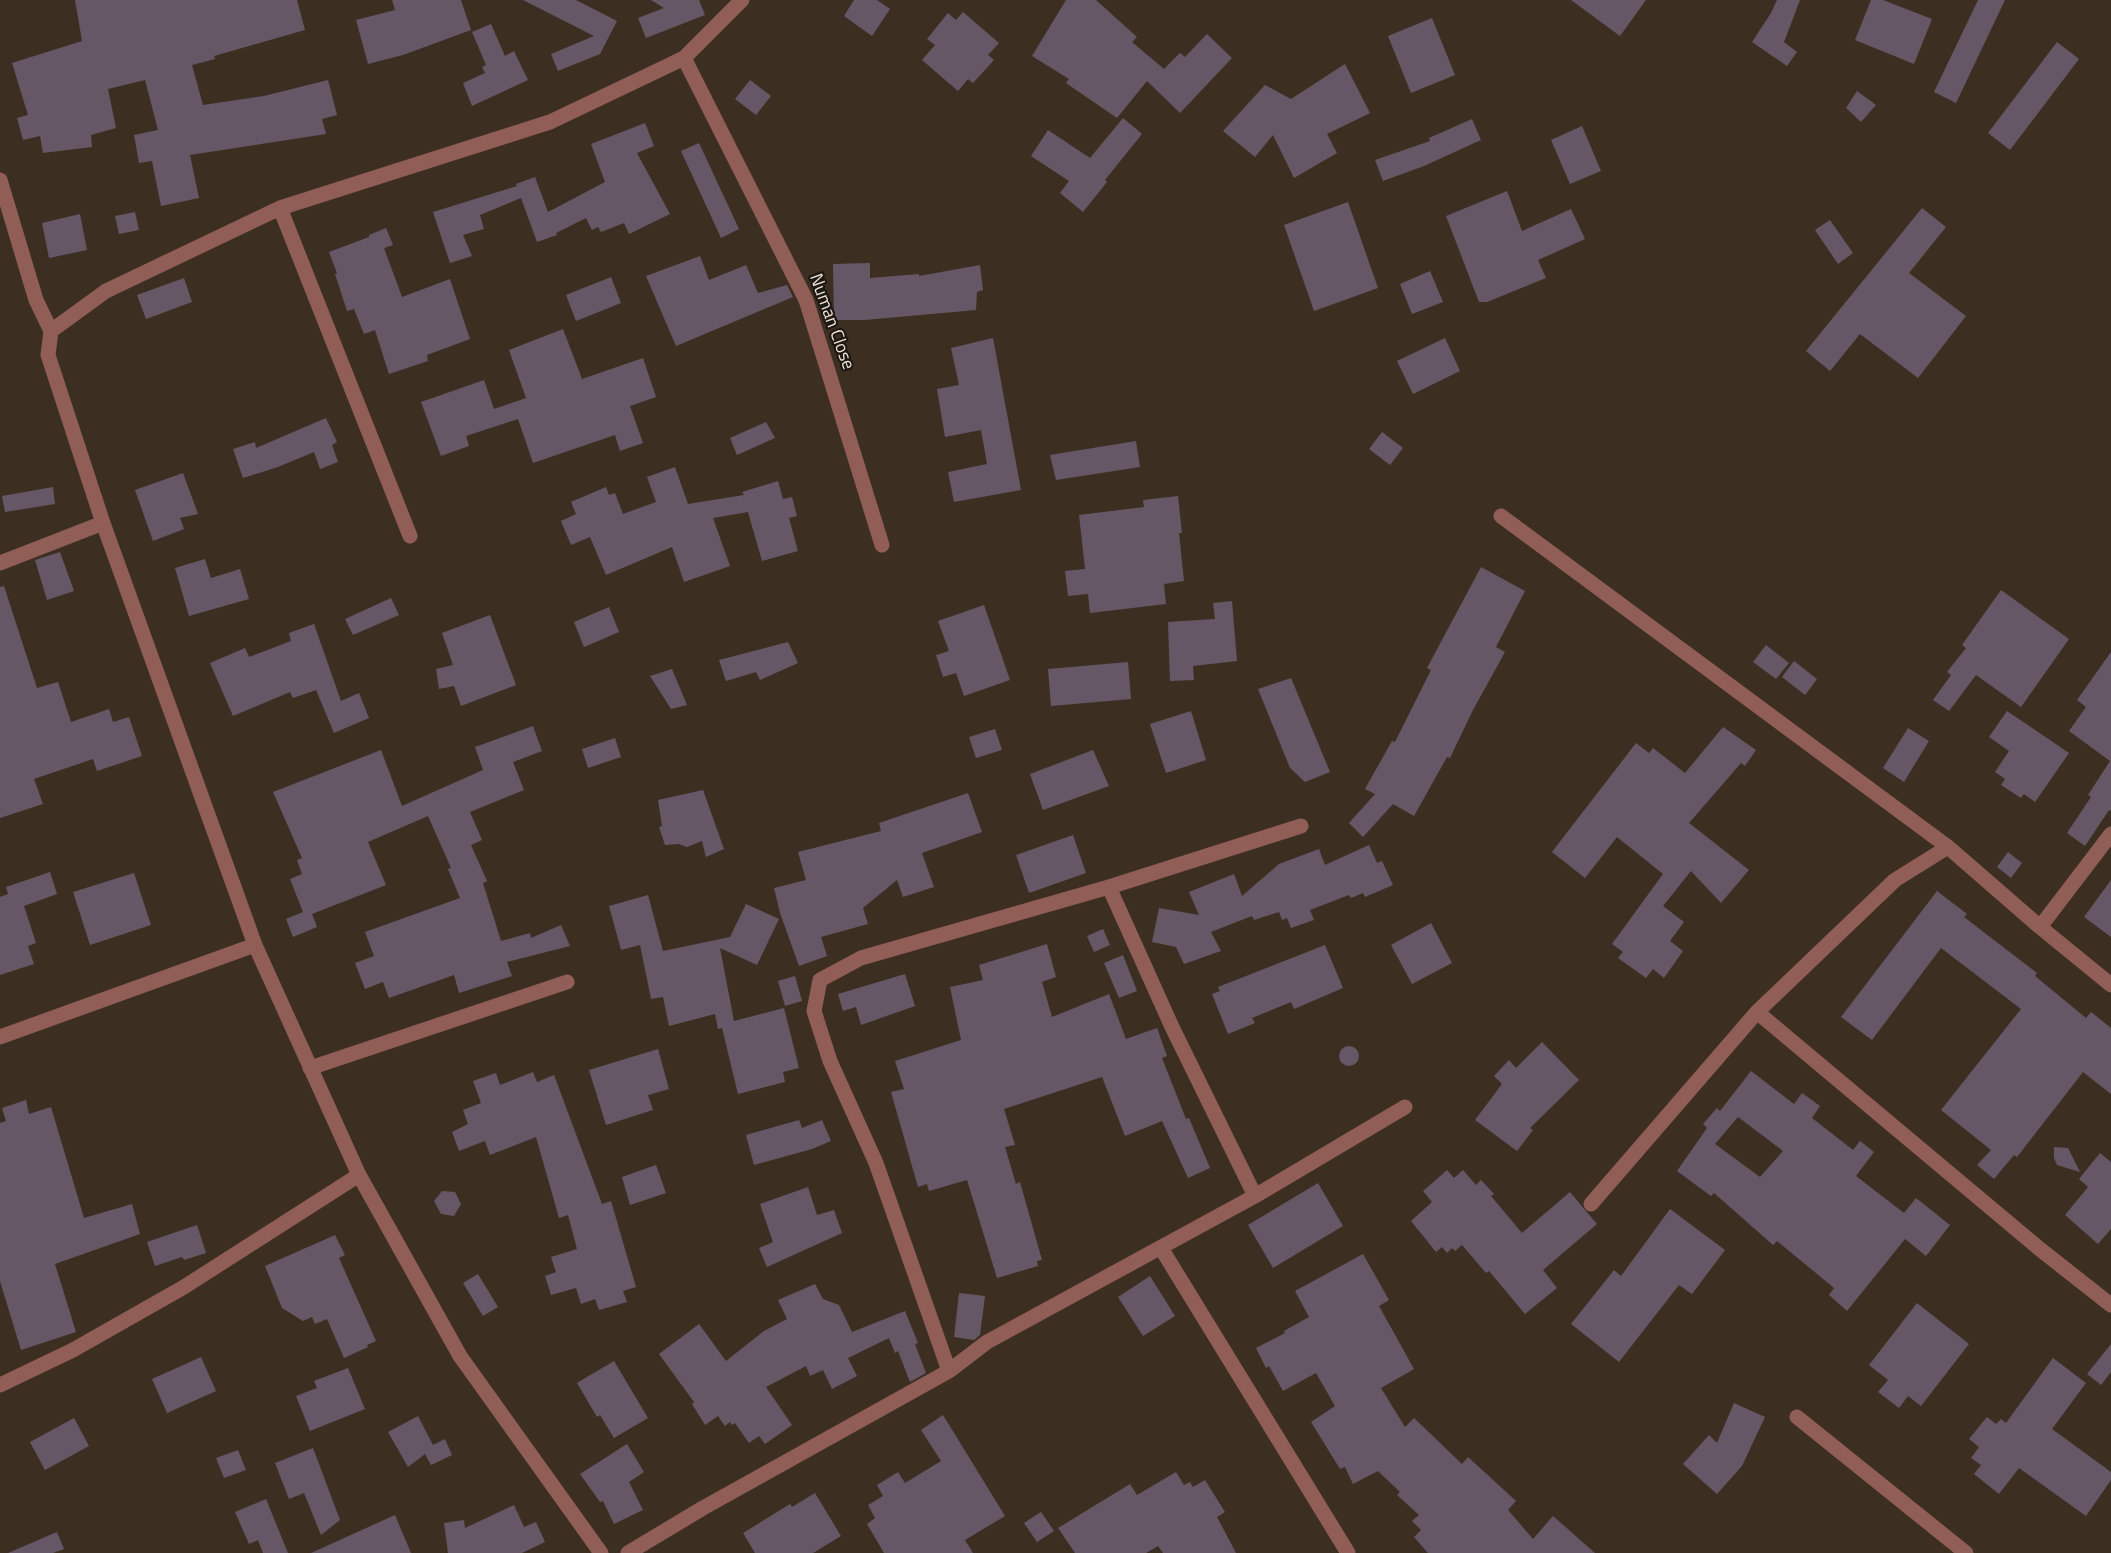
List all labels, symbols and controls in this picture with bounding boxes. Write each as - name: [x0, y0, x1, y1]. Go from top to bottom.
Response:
- street label: Numan Close: [804, 271, 858, 373]

